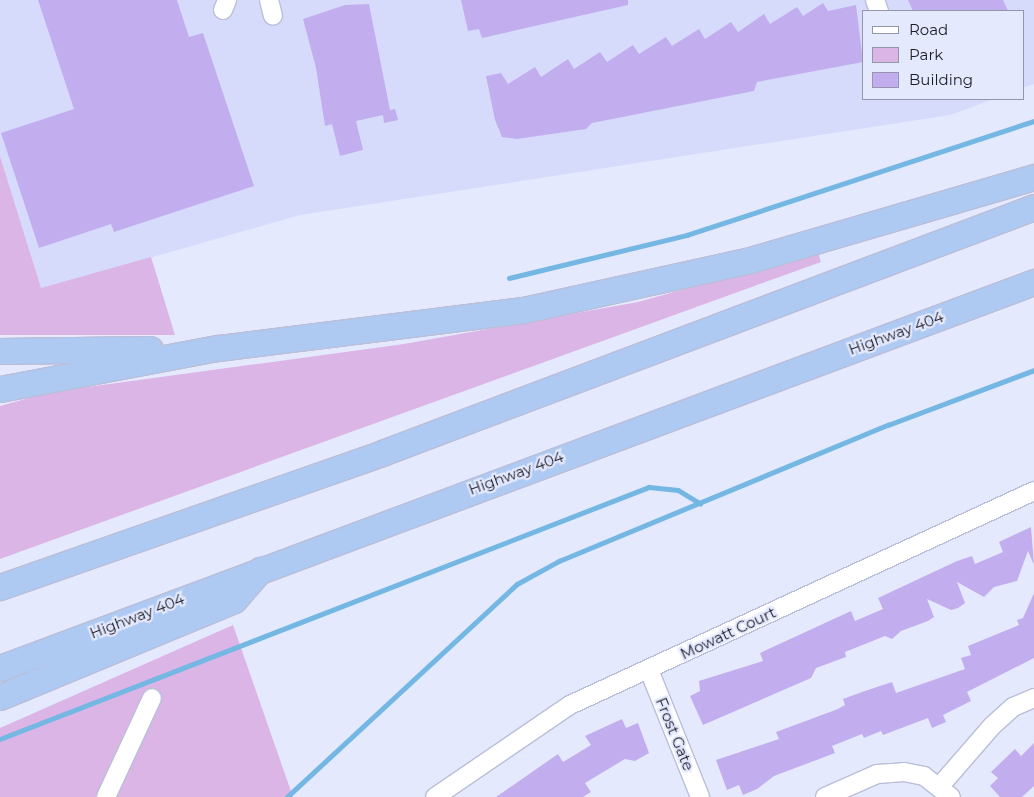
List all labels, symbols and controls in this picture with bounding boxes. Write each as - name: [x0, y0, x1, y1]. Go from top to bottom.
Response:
- legend: [862, 10, 1024, 100]
- text: Road: [909, 20, 948, 39]
- text: Park: [909, 45, 943, 64]
- text: Building: [909, 70, 973, 89]
- street label: Highway 404: [846, 307, 946, 359]
- street label: Highway 404: [466, 447, 566, 499]
- street label: Highway 404: [87, 590, 187, 642]
- street label: Mowatt Court: [677, 603, 779, 663]
- street label: Frost Gate: [652, 695, 698, 773]

